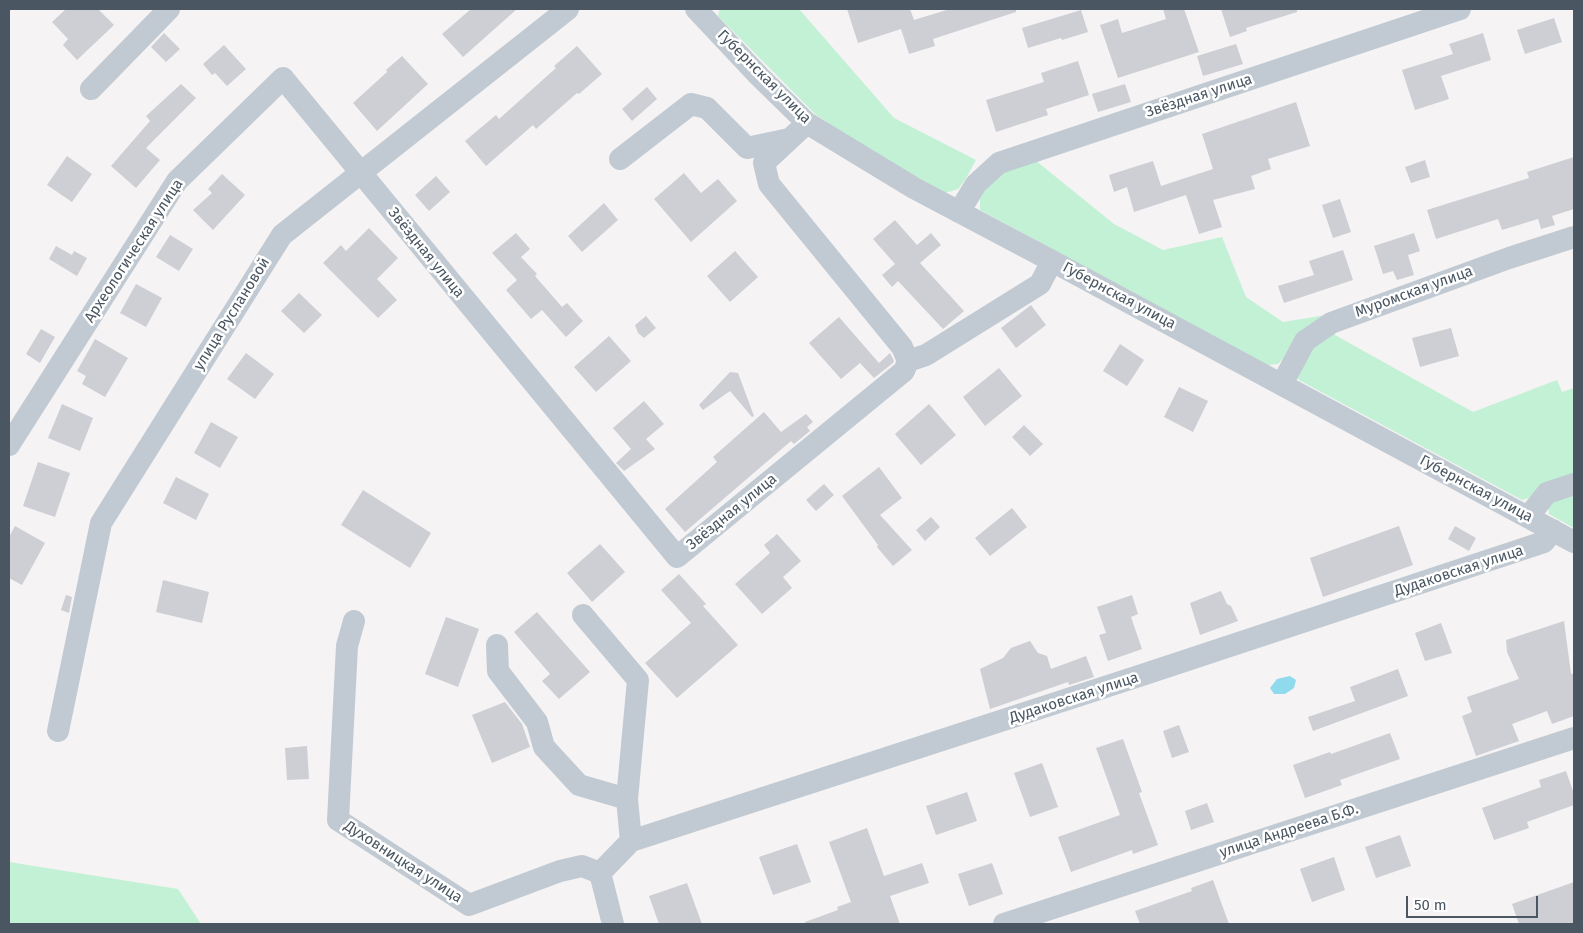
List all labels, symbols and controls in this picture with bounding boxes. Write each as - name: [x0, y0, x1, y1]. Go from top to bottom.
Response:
- street label: Губернская улица: [713, 26, 815, 128]
- street label: Звёздная улица: [1144, 70, 1254, 122]
- street label: Археологическая улица: [81, 176, 187, 326]
- street label: Звёздная улица: [384, 204, 468, 302]
- street label: улица Руслановой: [190, 254, 274, 374]
- street label: Губернская улица: [1059, 259, 1179, 333]
- street label: Муромская улица: [1353, 262, 1475, 322]
- street label: Губернская улица: [1416, 452, 1536, 526]
- street label: Звёздная улица: [683, 470, 781, 554]
- street label: Дудаковская улица: [1392, 542, 1526, 600]
- street label: Дудаковская улица: [1007, 669, 1141, 727]
- street label: улица Андреева Б.Ф.: [1217, 800, 1361, 862]
- street label: Духовницкая улица: [341, 817, 465, 907]
- scale bar: [1408, 886, 1540, 918]
- text: 50 m: [1414, 896, 1447, 914]

